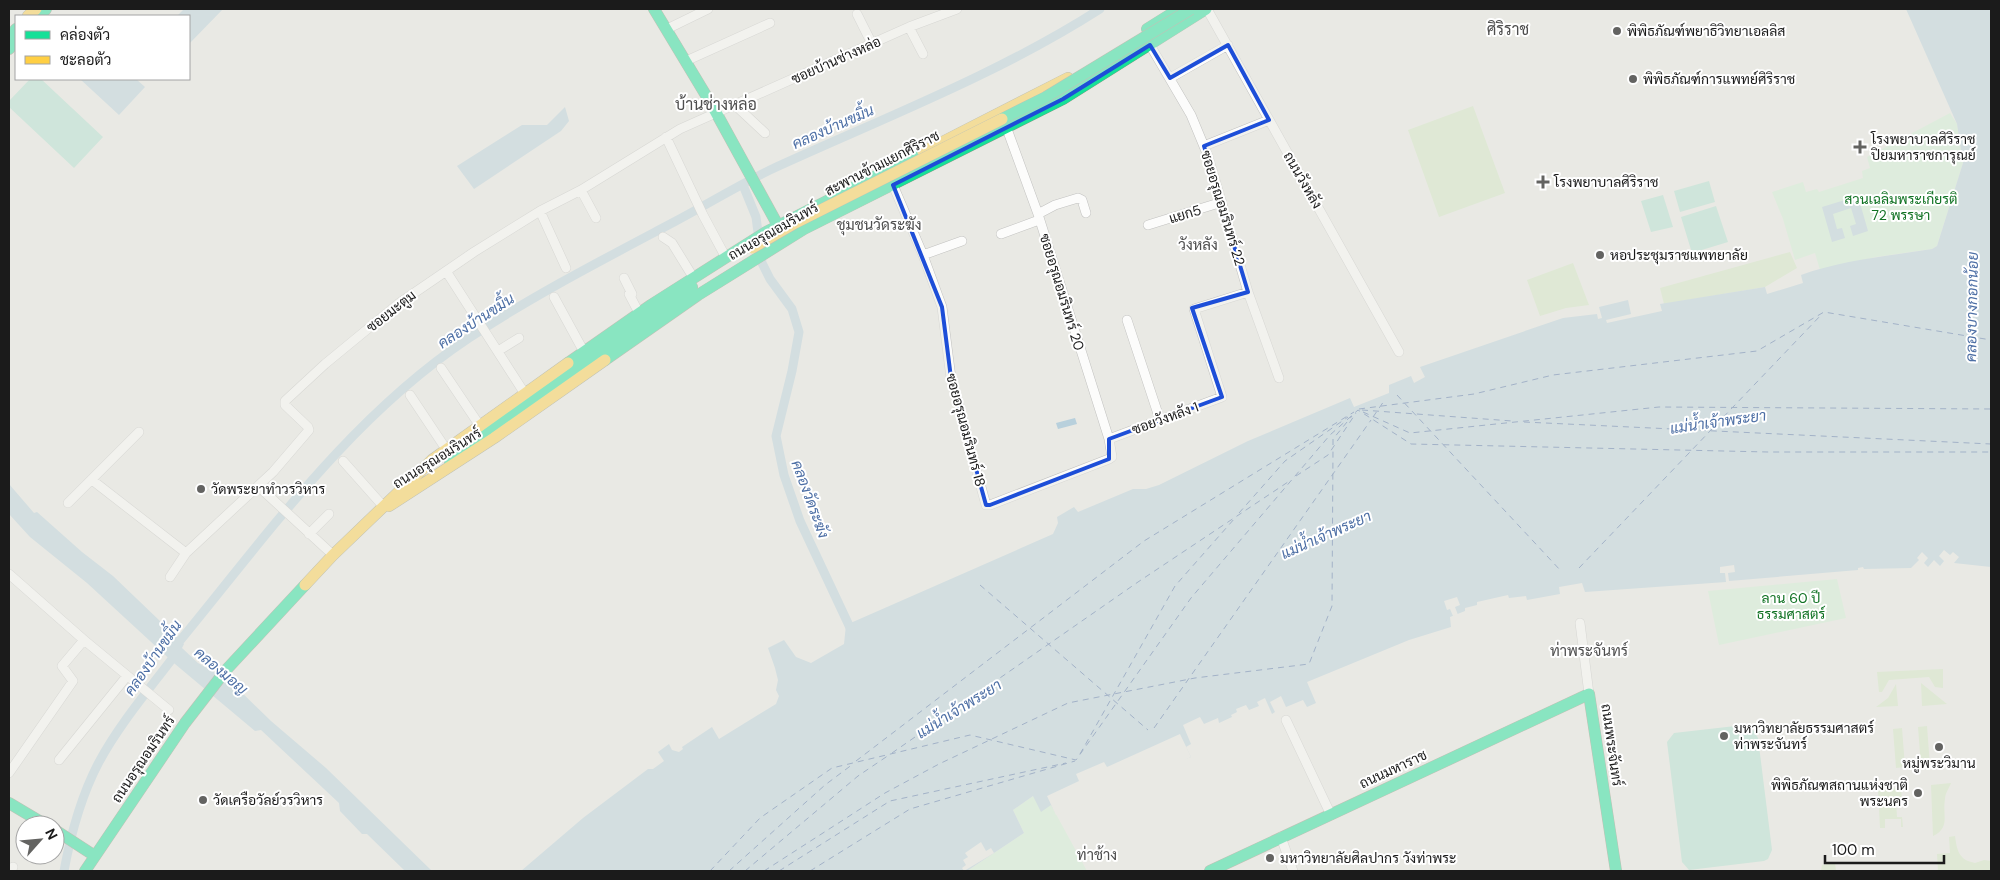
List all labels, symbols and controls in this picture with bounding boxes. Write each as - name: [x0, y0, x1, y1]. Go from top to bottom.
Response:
- legend: [15, 15, 190, 80]
- district label: ศิริราช: [1487, 19, 1529, 40]
- place label: พิพิธภัณฑ์พยาธิวิทยาเอลลิส: [1627, 22, 1785, 40]
- text: คล่องตัว: [60, 25, 110, 45]
- marker: พิพิธภัณฑ์พยาธิวิทยาเอลลิส: [1611, 25, 1623, 37]
- street label: ซอยบ้านช่างหล่อ: [788, 32, 884, 88]
- text: ชะลอตัว: [60, 50, 111, 70]
- place label: พิพิธภัณฑ์การแพทย์ศิริราช: [1643, 70, 1795, 88]
- marker: พิพิธภัณฑ์การแพทย์ศิริราช: [1627, 73, 1639, 85]
- district label: บ้านช่างหล่อ: [675, 94, 757, 115]
- water label: คลองบ้านขมิ้น: [787, 96, 877, 154]
- street label: สะพานข้ามแยกศิริราช: [822, 126, 942, 200]
- place label: โรงพยาบาลศิริราช ปิยมหาราชการุณย์: [1870, 130, 1976, 165]
- marker: โรงพยาบาลศิริราช ปิยมหาราชการุณย์: [1853, 140, 1867, 154]
- street label: ซอยอรุณอมรินทร์ 22: [1196, 148, 1249, 268]
- street label: ถนนวังหลัง: [1279, 148, 1327, 212]
- place label: โรงพยาบาลศิริราช: [1553, 173, 1659, 191]
- marker: โรงพยาบาลศิริราช: [1536, 175, 1550, 189]
- park label: สวนเฉลิมพระเกียรติ 72 พรรษา: [1844, 190, 1958, 224]
- street label: ถนนอรุณอมรินทร์: [725, 198, 822, 265]
- street label: แยก5: [1167, 201, 1203, 227]
- district label: ชุมชนวัดระฆัง: [836, 215, 922, 236]
- street label: ซอยอรุณอมรินทร์ 20: [1035, 231, 1088, 353]
- district label: วังหลัง: [1178, 235, 1218, 255]
- place label: หอประชุมราชแพทยาลัย: [1610, 246, 1748, 265]
- marker: หอประชุมราชแพทยาลัย: [1594, 249, 1606, 261]
- water label: คลองบางกอกน้อย: [1961, 251, 1983, 362]
- water label: คลองบ้านขมิ้น: [431, 285, 519, 353]
- street label: ซอยมะตูม: [363, 286, 420, 337]
- street label: ซอยอรุณอมรินทร์ 18: [941, 371, 990, 489]
- street label: ซอยวังหลัง 1: [1129, 398, 1201, 438]
- water label: แม่น้ำเจ้าพระยา: [1668, 402, 1767, 439]
- street label: ถนนอรุณอมรินทร์: [389, 423, 485, 493]
- water label: คลองวัดระฆัง: [787, 457, 833, 541]
- place label: วัดพระยาทําวรวิหาร: [211, 480, 325, 498]
- marker: วัดพระยาทําวรวิหาร: [195, 483, 207, 495]
- water label: แม่น้ำเจ้าพระยา: [1276, 503, 1374, 564]
- park label: ลาน 60 ปี ธรรมศาสตร์: [1757, 589, 1825, 623]
- water label: คลองบ้านขมิ้น: [116, 614, 187, 700]
- district label: ท่าพระจันทร์: [1550, 641, 1628, 661]
- water label: คลองมอญ: [190, 643, 252, 700]
- water label: แม่น้ำเจ้าพระยา: [911, 672, 1005, 743]
- street label: ถนนพระจันทร์: [1597, 703, 1627, 788]
- street label: ถนนอรุณอมรินทร์: [107, 712, 180, 806]
- place label: มหาวิทยาลัยธรรมศาสตร์ ท่าพระจันทร์: [1734, 719, 1874, 753]
- marker: มหาวิทยาลัยธรรมศาสตร์ ท่าพระจันทร์: [1718, 730, 1730, 742]
- marker: หมู่พระวิมาน: [1933, 741, 1945, 753]
- street label: ถนนมหาราช: [1356, 746, 1430, 792]
- place label: หมู่พระวิมาน: [1902, 754, 1976, 773]
- place label: พิพิธภัณฑสถานแห่งชาติ พระนคร: [1771, 776, 1908, 810]
- marker: พิพิธภัณฑสถานแห่งชาติ พระนคร: [1912, 787, 1924, 799]
- place label: วัดเครือวัลย์วรวิหาร: [213, 791, 323, 809]
- marker: วัดเครือวัลย์วรวิหาร: [197, 794, 209, 806]
- north arrow: [15, 815, 65, 865]
- text: N: [41, 825, 62, 843]
- scale bar: [1825, 832, 1944, 864]
- text: 100 m: [1832, 840, 1875, 860]
- district label: ท่าช้าง: [1077, 845, 1117, 865]
- place label: มหาวิทยาลัยศิลปากร วังท่าพระ: [1280, 849, 1457, 867]
- marker: มหาวิทยาลัยศิลปากร วังท่าพระ: [1264, 852, 1276, 864]

